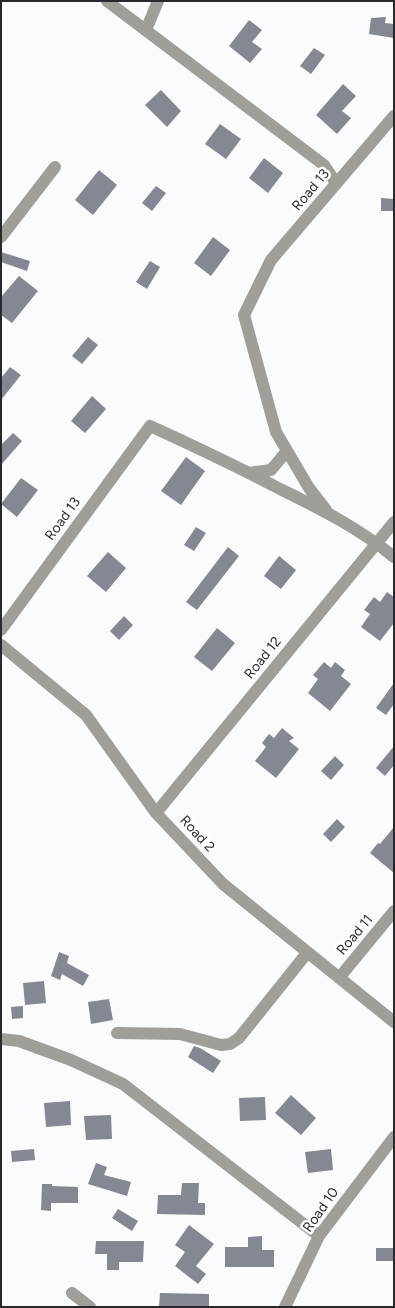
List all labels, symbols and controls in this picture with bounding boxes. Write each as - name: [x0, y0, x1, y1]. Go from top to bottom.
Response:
- street label: Road 13: [289, 166, 333, 214]
- street label: Road 13: [42, 494, 84, 544]
- street label: Road 12: [241, 634, 285, 682]
- street label: Road 2: [176, 812, 218, 856]
- street label: Road 11: [333, 912, 377, 958]
- street label: Road 10: [300, 1185, 342, 1235]

